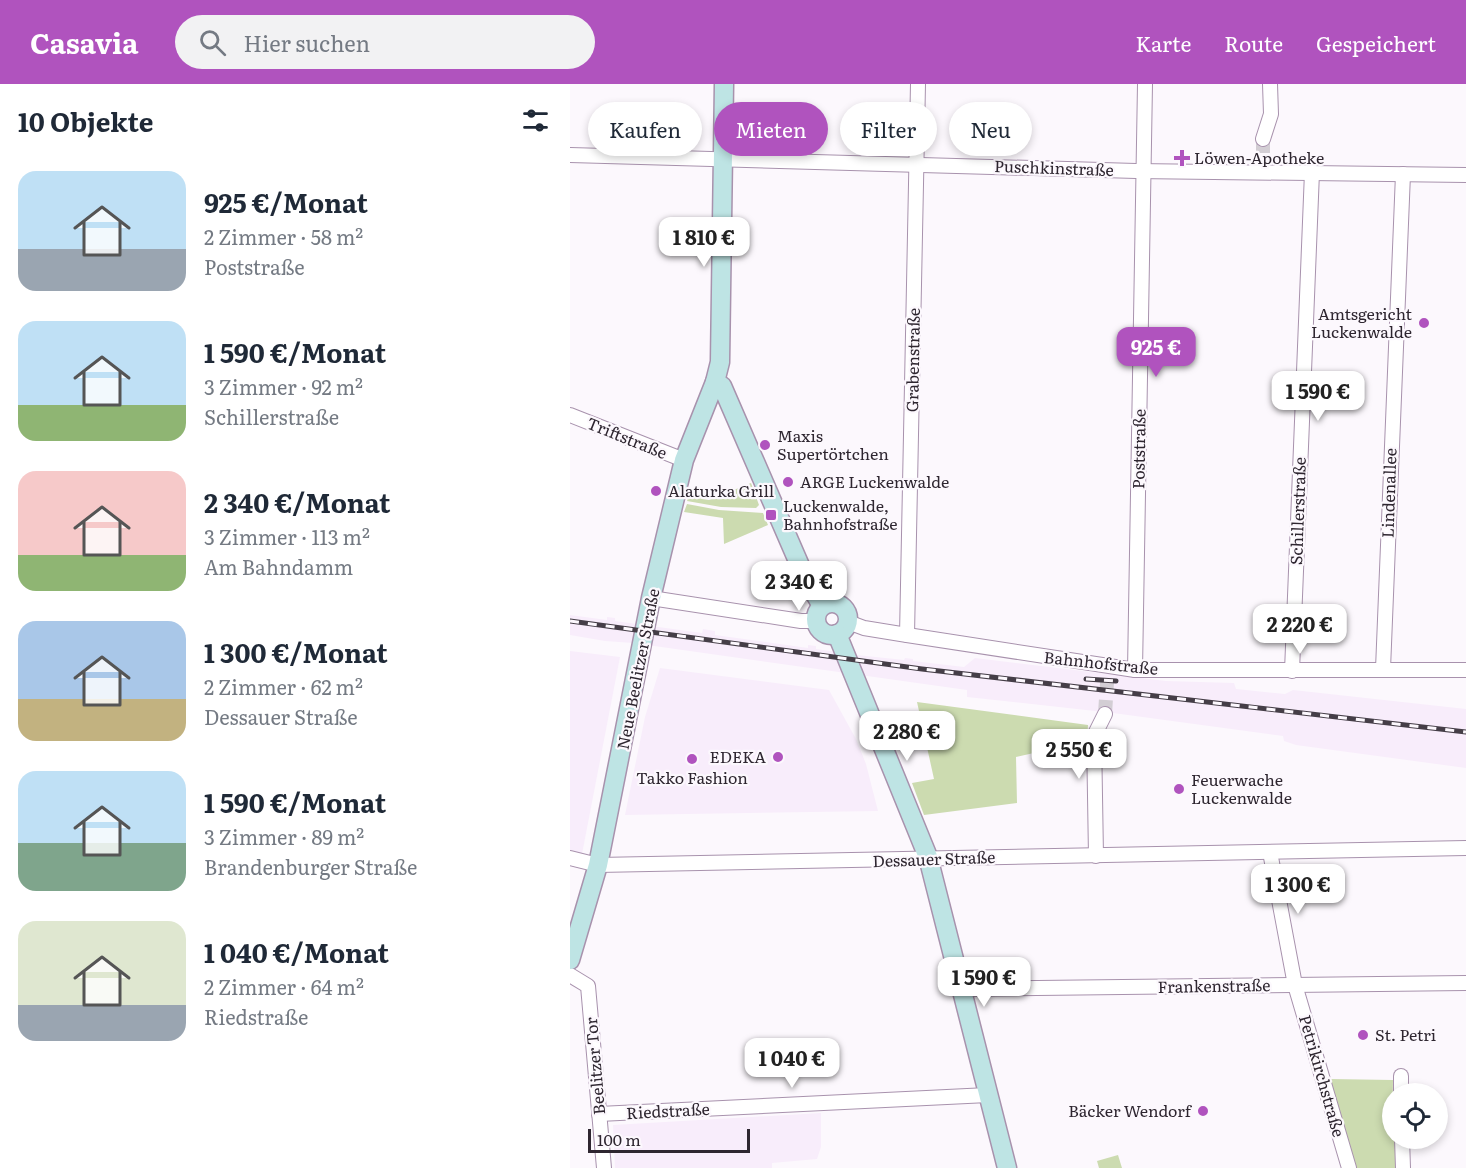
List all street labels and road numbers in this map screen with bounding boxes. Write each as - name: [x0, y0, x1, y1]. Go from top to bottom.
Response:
- street label: Puschkinstraße: [994, 153, 1114, 181]
- street label: Grabenstraße: [899, 308, 925, 412]
- street label: Poststraße: [1125, 409, 1151, 489]
- street label: Triftstraße: [584, 410, 671, 464]
- street label: Lindenallee: [1374, 447, 1402, 538]
- street label: Schillerstraße: [1283, 456, 1311, 565]
- street label: Neue Beelitzer Straße: [610, 586, 664, 751]
- street label: Bahnhofstraße: [1043, 644, 1159, 680]
- street label: Dessauer Straße: [872, 844, 996, 872]
- street label: Frankenstraße: [1157, 972, 1271, 998]
- street label: Petrikirchstraße: [1294, 1012, 1352, 1140]
- street label: Beelitzer Tor: [578, 1016, 610, 1116]
- street label: Riedstraße: [626, 1096, 710, 1124]

